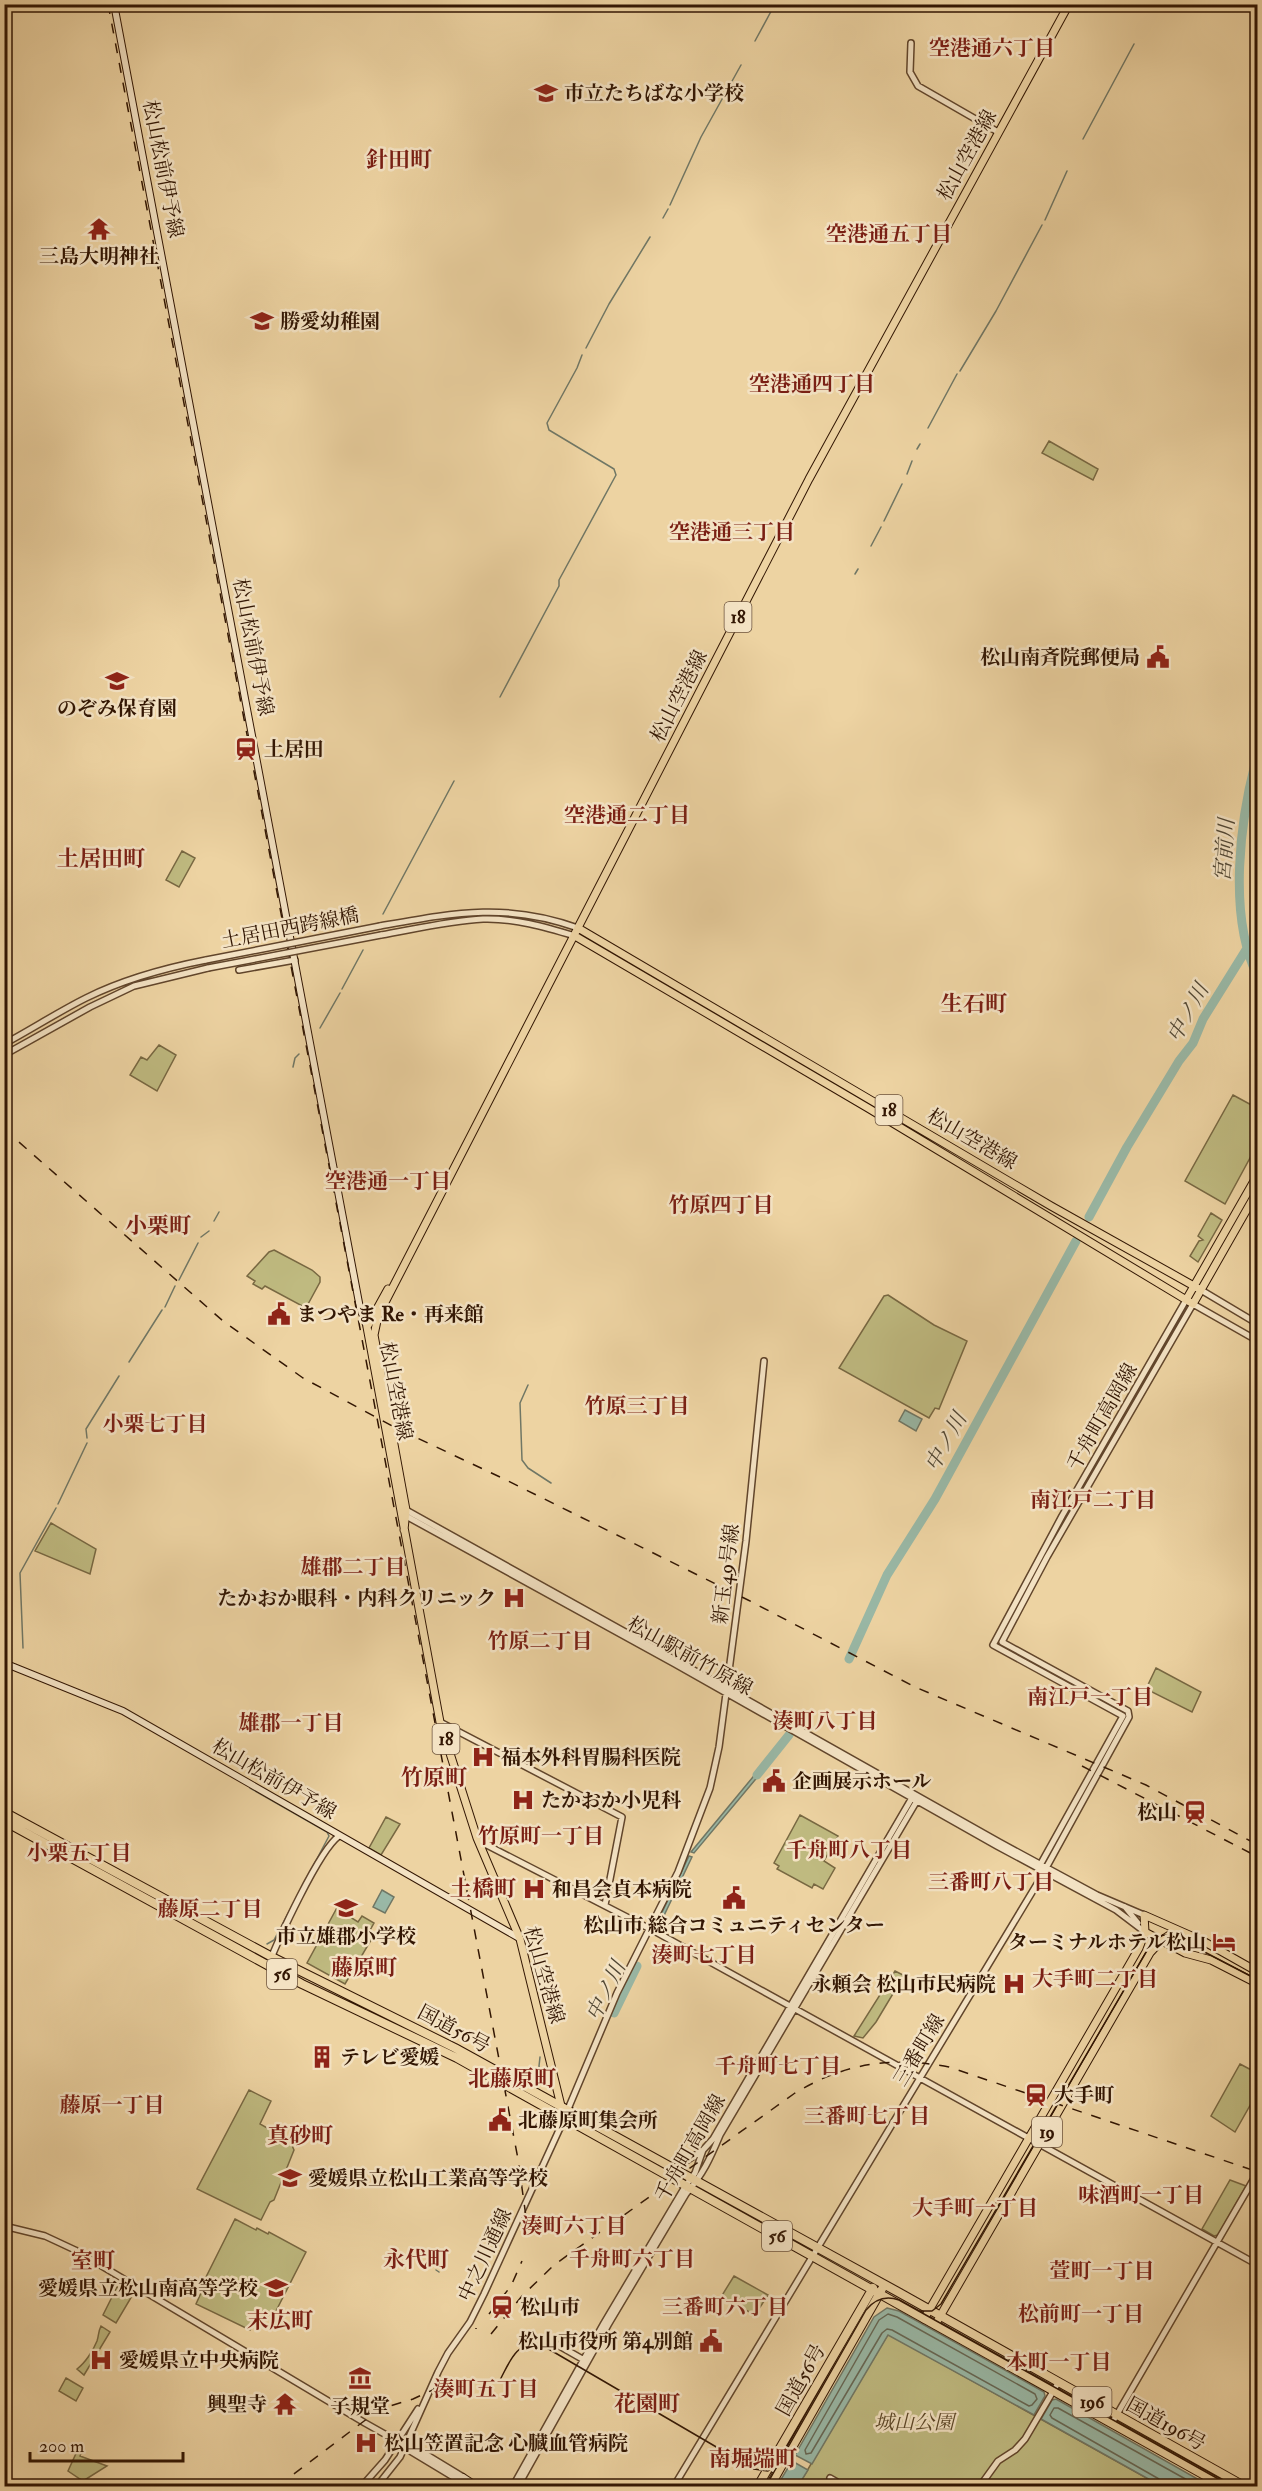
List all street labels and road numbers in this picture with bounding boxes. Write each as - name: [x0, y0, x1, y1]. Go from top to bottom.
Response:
- street label: 松山松前伊予線: [137, 98, 189, 240]
- street label: 松山空港線: [932, 105, 1002, 205]
- street label: 松山松前伊予線: [227, 576, 279, 718]
- road number: 18: [724, 602, 752, 632]
- street label: 松山空港線: [645, 646, 713, 746]
- street label: 土居田西跨線橋: [219, 902, 361, 954]
- road number: 18: [876, 1095, 902, 1125]
- street label: 松山空港線: [922, 1103, 1022, 1175]
- street label: 松山空港線: [374, 1340, 418, 1442]
- street label: 千舟町高岡線: [1061, 1359, 1143, 1475]
- street label: 新玉49号線: [707, 1522, 745, 1626]
- street label: 松山駅前竹原線: [623, 1611, 757, 1701]
- road number: 18: [432, 1724, 460, 1754]
- street label: 松山松前伊予線: [207, 1733, 341, 1825]
- street label: 松山空港線: [518, 1923, 570, 2027]
- road number: 56: [267, 1959, 297, 1989]
- street label: 国道56号: [413, 1999, 495, 2059]
- street label: 三番町線: [888, 2009, 950, 2091]
- street label: 千舟町高岡線: [649, 2090, 731, 2206]
- road number: 19: [1032, 2117, 1062, 2147]
- street label: 中之川通線: [453, 2204, 517, 2306]
- road number: 56: [762, 2221, 792, 2251]
- street label: 国道56号: [771, 2339, 831, 2421]
- road number: 196: [1072, 2387, 1112, 2417]
- street label: 国道196号: [1122, 2392, 1210, 2456]

